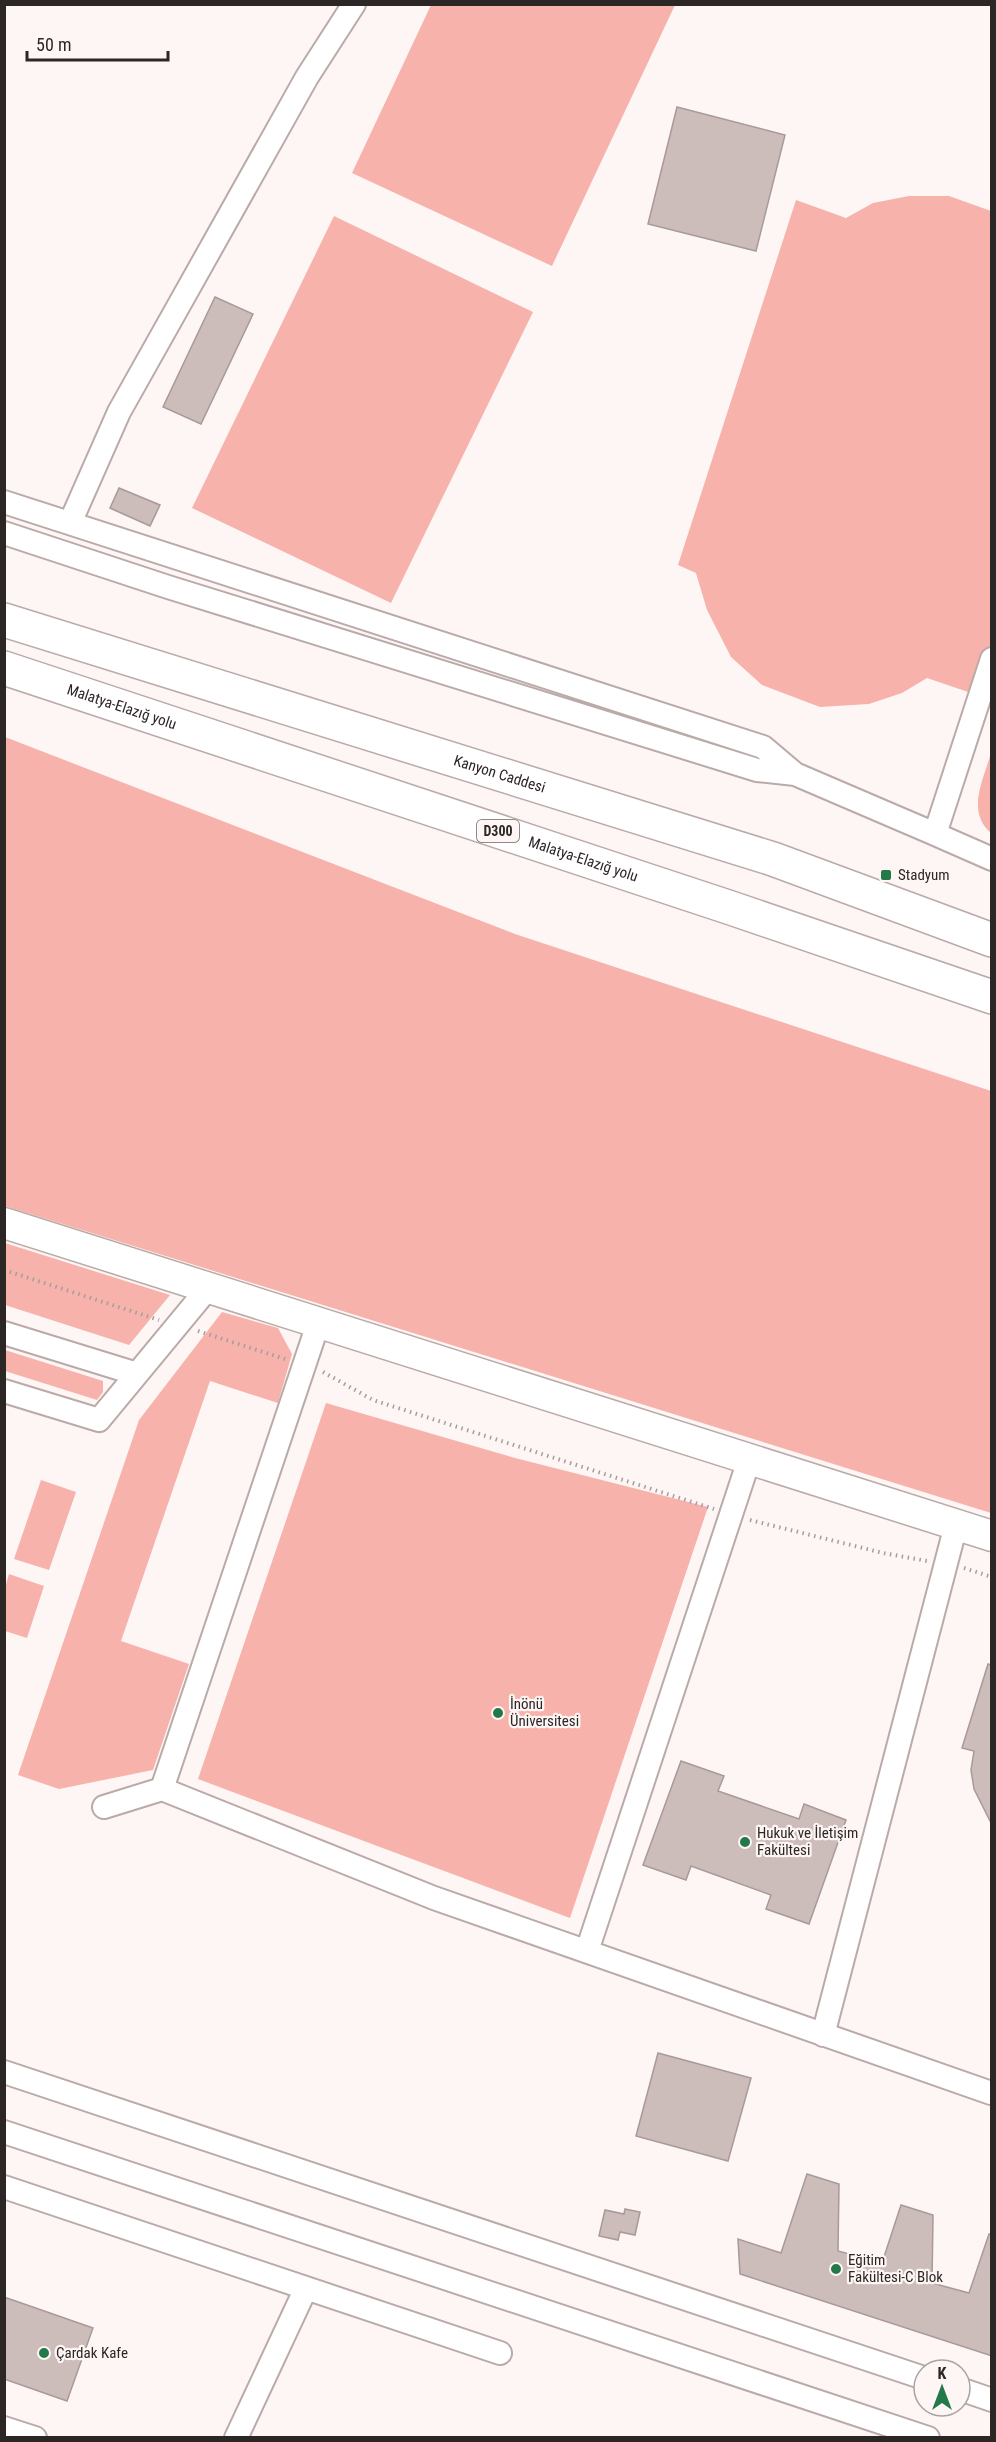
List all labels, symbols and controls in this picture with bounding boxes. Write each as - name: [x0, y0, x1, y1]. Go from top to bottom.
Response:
- scale bar: [27, 24, 168, 62]
- text: 50 m: [36, 34, 71, 55]
- street label: Malatya-Elazığ yolu: [65, 680, 179, 733]
- street label: Kanyon Caddesi: [452, 751, 548, 797]
- road number: D300: [477, 820, 519, 842]
- street label: Malatya-Elazığ yolu: [526, 833, 640, 886]
- place label: Stadyum: [898, 866, 950, 884]
- marker: Stadyum: [879, 868, 893, 882]
- place label: İnönü Üniversitesi: [510, 1695, 579, 1730]
- marker: İnönü Üniversitesi: [491, 1706, 505, 1720]
- place label: Hukuk ve İletişim Fakültesi: [757, 1824, 858, 1859]
- marker: Hukuk ve İletişim Fakültesi: [738, 1835, 752, 1849]
- place label: Eğitim Fakültesi-C Blok: [848, 2251, 943, 2286]
- marker: Eğitim Fakültesi-C Blok: [829, 2262, 843, 2276]
- place label: Çardak Kafe: [56, 2344, 128, 2362]
- marker: Çardak Kafe: [37, 2346, 51, 2360]
- north arrow: [912, 2358, 972, 2418]
- text: K: [938, 2364, 947, 2383]

